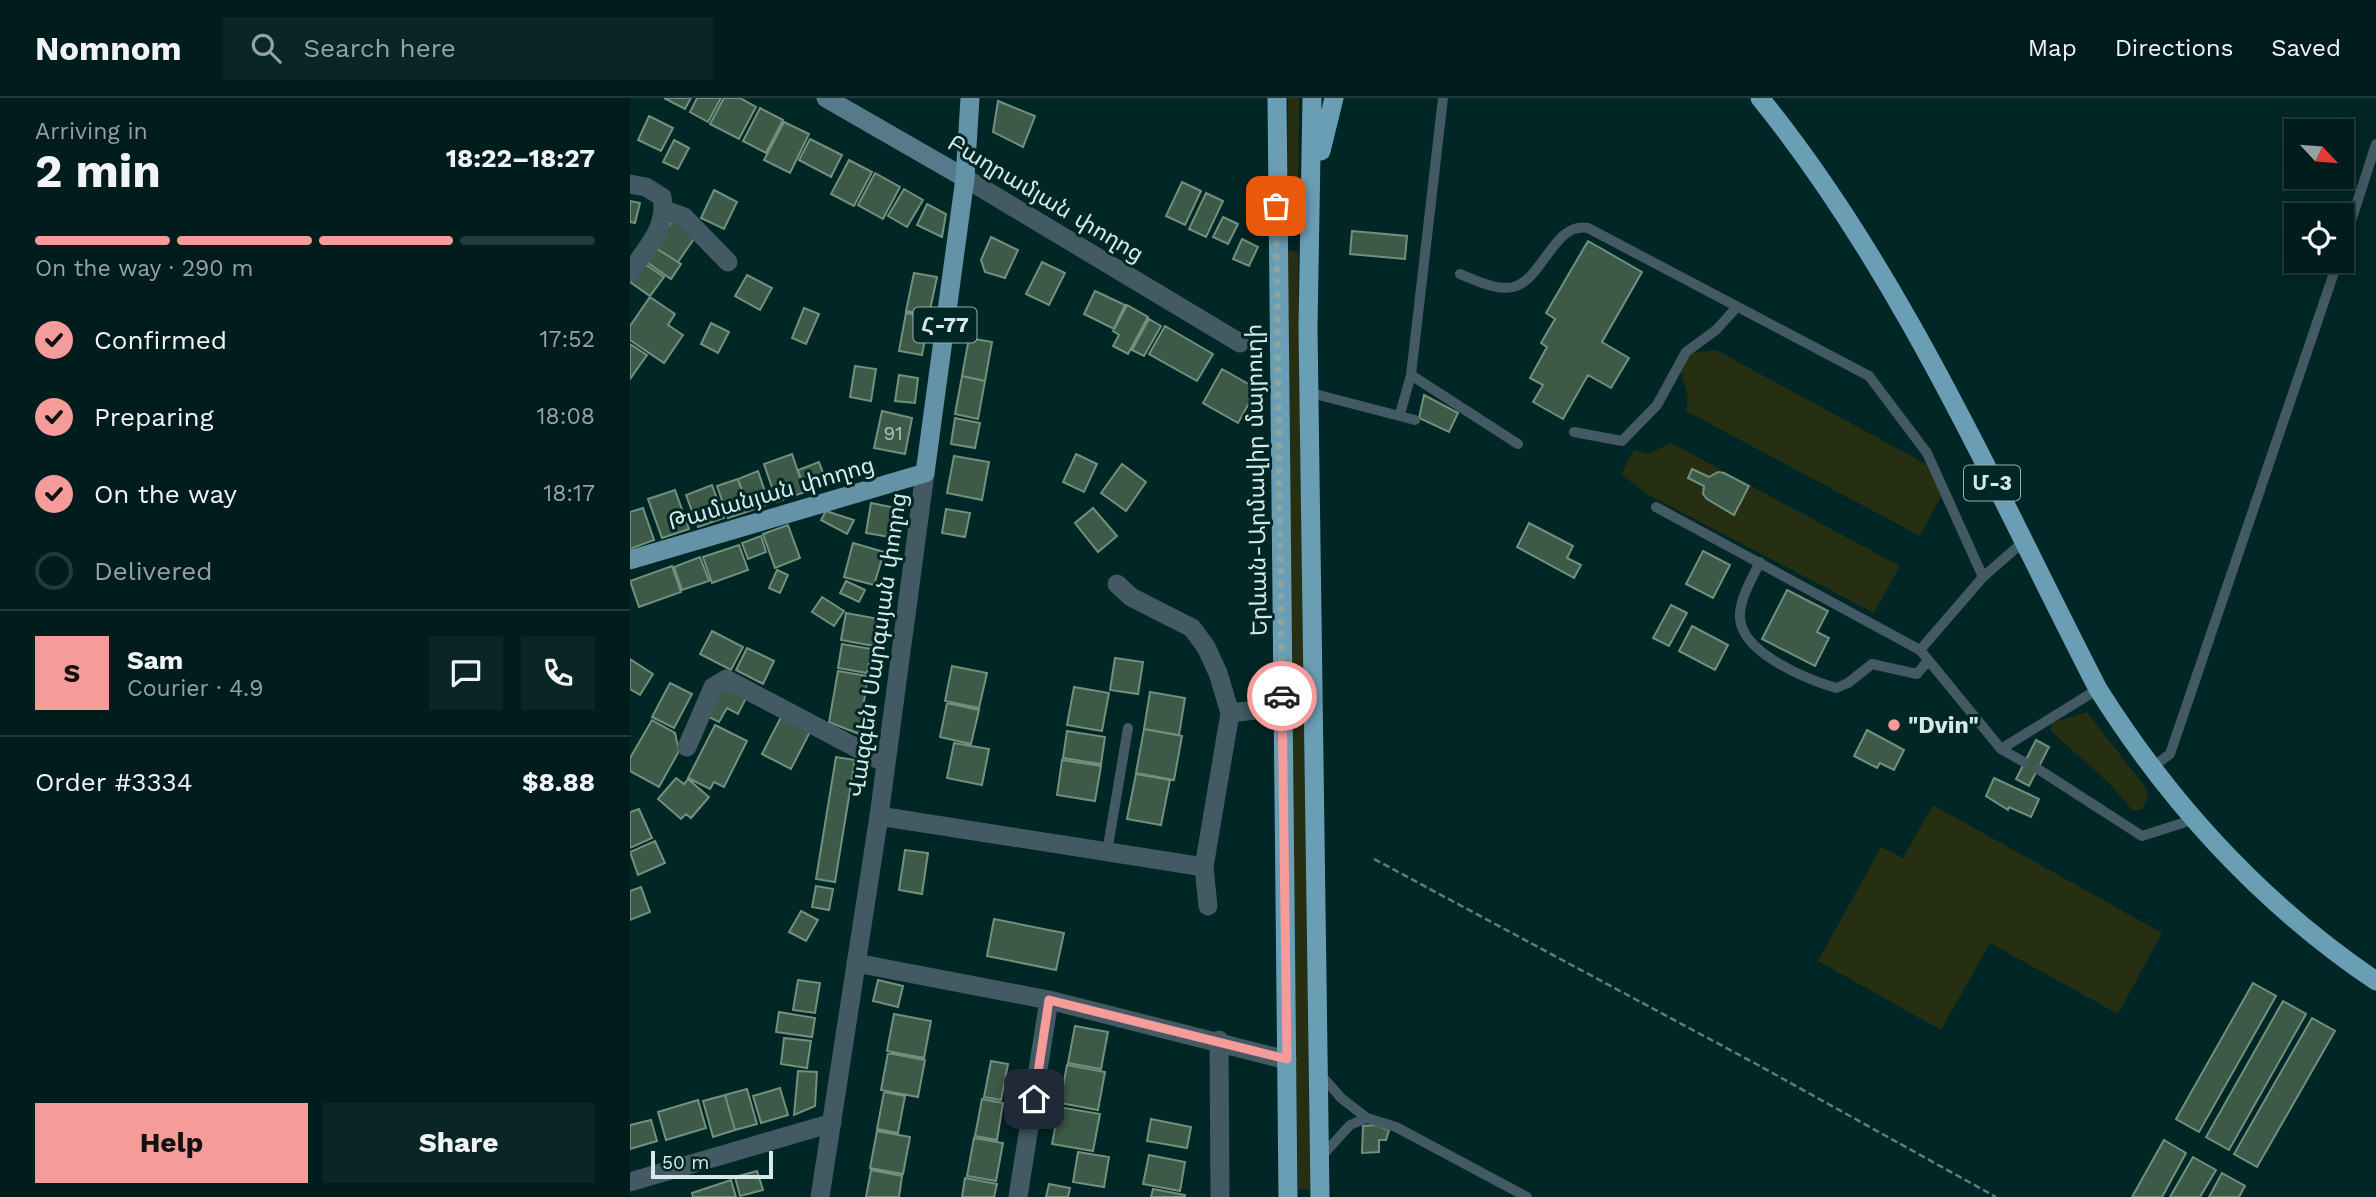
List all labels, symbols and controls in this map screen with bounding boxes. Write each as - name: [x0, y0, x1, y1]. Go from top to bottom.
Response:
- search box: [223, 17, 713, 80]
- text: Nomnom: [35, 29, 181, 68]
- icon: search: [247, 29, 285, 67]
- text: Search here: [303, 33, 456, 63]
- text: Map: [2028, 34, 2077, 62]
- text: Directions: [2115, 34, 2233, 62]
- text: Saved: [2271, 34, 2341, 62]
- text: Arriving in: [35, 118, 148, 145]
- north arrow: [2284, 119, 2354, 189]
- map controls: [2284, 119, 2354, 273]
- street label: Բաղրամյան փողոց: [943, 129, 1149, 268]
- text: 18:22–18:27: [446, 143, 595, 173]
- text: 2 min: [35, 144, 161, 198]
- pin: [1246, 176, 1306, 236]
- icon: bag: [1257, 187, 1295, 225]
- button: locate: [2284, 203, 2354, 273]
- text: On the way · 290 m: [35, 255, 253, 282]
- road number: Հ-77: [914, 308, 976, 342]
- icon: check: [35, 321, 73, 359]
- street label: Երևան-Արմավիր մայրուղի: [1240, 324, 1273, 636]
- text: Confirmed: [94, 325, 227, 355]
- text: 17:52: [540, 326, 595, 353]
- icon: check: [35, 398, 73, 436]
- text: Preparing: [94, 402, 214, 432]
- text: 18:08: [537, 403, 595, 430]
- house number: 91: [883, 422, 903, 445]
- street label: Թամանյան փողոց: [665, 451, 877, 536]
- road number: Մ-3: [1964, 466, 2020, 500]
- icon: check: [35, 475, 73, 513]
- text: On the way: [94, 479, 237, 509]
- text: 18:17: [543, 480, 595, 507]
- street label: Վազգեն Սարգսյան փողոց: [843, 491, 912, 799]
- text: Delivered: [94, 556, 213, 586]
- button: chat: [429, 636, 503, 710]
- button: phone: [521, 636, 595, 710]
- text: Sam: [127, 645, 183, 675]
- text: S: [64, 658, 80, 688]
- courier: [1247, 661, 1317, 731]
- text: Courier · 4.9: [127, 675, 263, 702]
- icon: car: [1263, 677, 1301, 715]
- place label: "Dvin": [1908, 712, 1979, 739]
- marker: "Dvin": [1886, 717, 1902, 733]
- text: Order #3334: [35, 767, 193, 797]
- text: $8.88: [522, 767, 595, 797]
- pin: [1004, 1069, 1064, 1129]
- icon: home: [1015, 1080, 1053, 1118]
- button: Help: [35, 1103, 308, 1183]
- button: Share: [322, 1103, 595, 1183]
- scale bar: [651, 1148, 774, 1180]
- text: 50 m: [662, 1151, 709, 1174]

